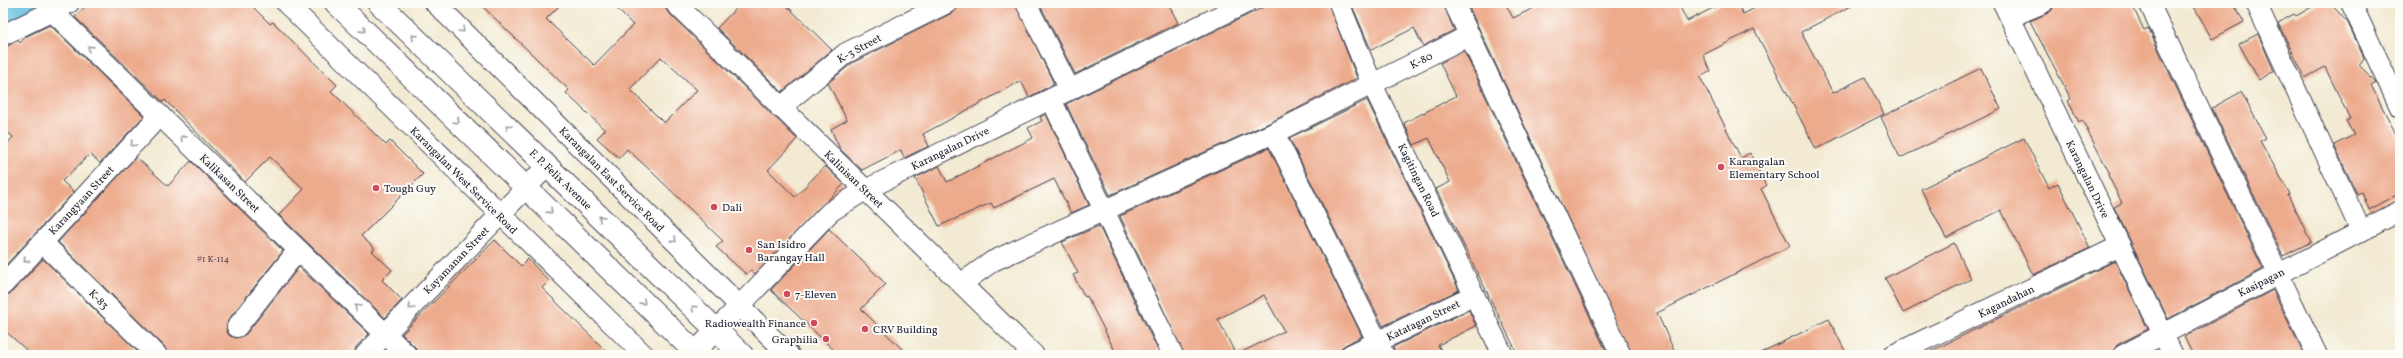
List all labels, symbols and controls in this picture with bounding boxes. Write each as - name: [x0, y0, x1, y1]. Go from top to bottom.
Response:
- one-way arrow: [359, 25, 366, 32]
- one-way arrow: [457, 25, 465, 33]
- street label: K-3 Street: [835, 31, 885, 68]
- one-way arrow: [411, 34, 419, 42]
- one-way arrow: [87, 45, 95, 52]
- street label: K-80: [1408, 49, 1436, 73]
- one-way arrow: [452, 116, 460, 124]
- street label: Karangalan West Service Road: [406, 124, 520, 238]
- street label: Karangalan East Service Road: [555, 124, 667, 236]
- street label: Karangalan Drive: [909, 124, 992, 175]
- one-way arrow: [505, 125, 513, 132]
- one-way arrow: [180, 135, 188, 143]
- street label: Karangalan Drive: [2061, 138, 2112, 221]
- one-way arrow: [130, 139, 138, 147]
- street label: Kagitingan Road: [1393, 141, 1442, 220]
- street label: F. P. Felix Avenue: [525, 146, 595, 214]
- street label: Kalinisan Street: [820, 148, 886, 212]
- street label: Kalikasan Street: [195, 151, 263, 217]
- place label: Karangalan Elementary School: [1729, 155, 1820, 183]
- marker: Karangalan Elementary School: [1716, 162, 1726, 172]
- street label: Karangyaan Street: [46, 163, 118, 239]
- place label: Tough Guy: [384, 182, 436, 197]
- marker: Tough Guy: [371, 183, 381, 193]
- place label: Dali: [722, 201, 742, 216]
- marker: Dali: [709, 202, 719, 212]
- one-way arrow: [545, 207, 553, 214]
- one-way arrow: [598, 215, 606, 223]
- street label: Kayamanan Street: [421, 224, 493, 298]
- one-way arrow: [669, 235, 677, 243]
- place label: San Isidro Barangay Hall: [757, 238, 825, 266]
- marker: San Isidro Barangay Hall: [744, 245, 754, 255]
- house number: #1 K-114: [197, 253, 229, 266]
- one-way arrow: [23, 255, 31, 263]
- street label: Kasipagan: [2236, 265, 2288, 301]
- street label: Kagandahan: [1976, 282, 2038, 322]
- street label: K-83: [85, 287, 112, 314]
- place label: 7-Eleven: [795, 288, 837, 303]
- marker: 7-Eleven: [782, 289, 792, 299]
- one-way arrow: [638, 297, 646, 305]
- street label: Katatagan Street: [1384, 297, 1463, 346]
- one-way arrow: [408, 302, 416, 310]
- one-way arrow: [354, 304, 362, 312]
- one-way arrow: [691, 305, 699, 313]
- place label: Radiowealth Finance: [705, 317, 806, 332]
- marker: Radiowealth Finance: [809, 318, 819, 328]
- place label: CRV Building: [873, 323, 938, 338]
- marker: CRV Building: [860, 324, 870, 334]
- place label: Graphilia: [772, 333, 819, 348]
- marker: Graphilia: [821, 334, 831, 344]

